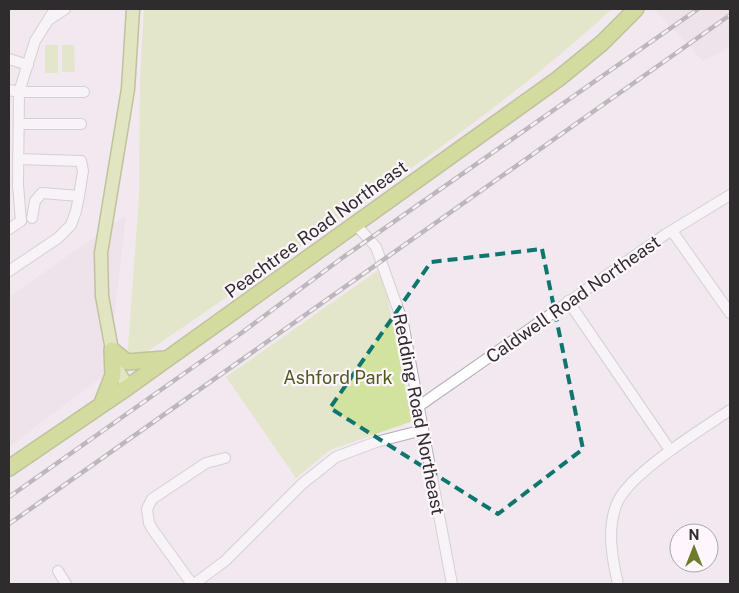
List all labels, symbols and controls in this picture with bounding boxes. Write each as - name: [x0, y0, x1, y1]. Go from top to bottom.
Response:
- street label: Peachtree Road Northeast: [221, 156, 411, 302]
- street label: Caldwell Road Northeast: [482, 231, 664, 367]
- street label: Redding Road Northeast: [389, 311, 449, 517]
- park label: Ashford Park: [283, 367, 393, 388]
- north arrow: [669, 523, 719, 573]
- text: N: [689, 527, 699, 543]

